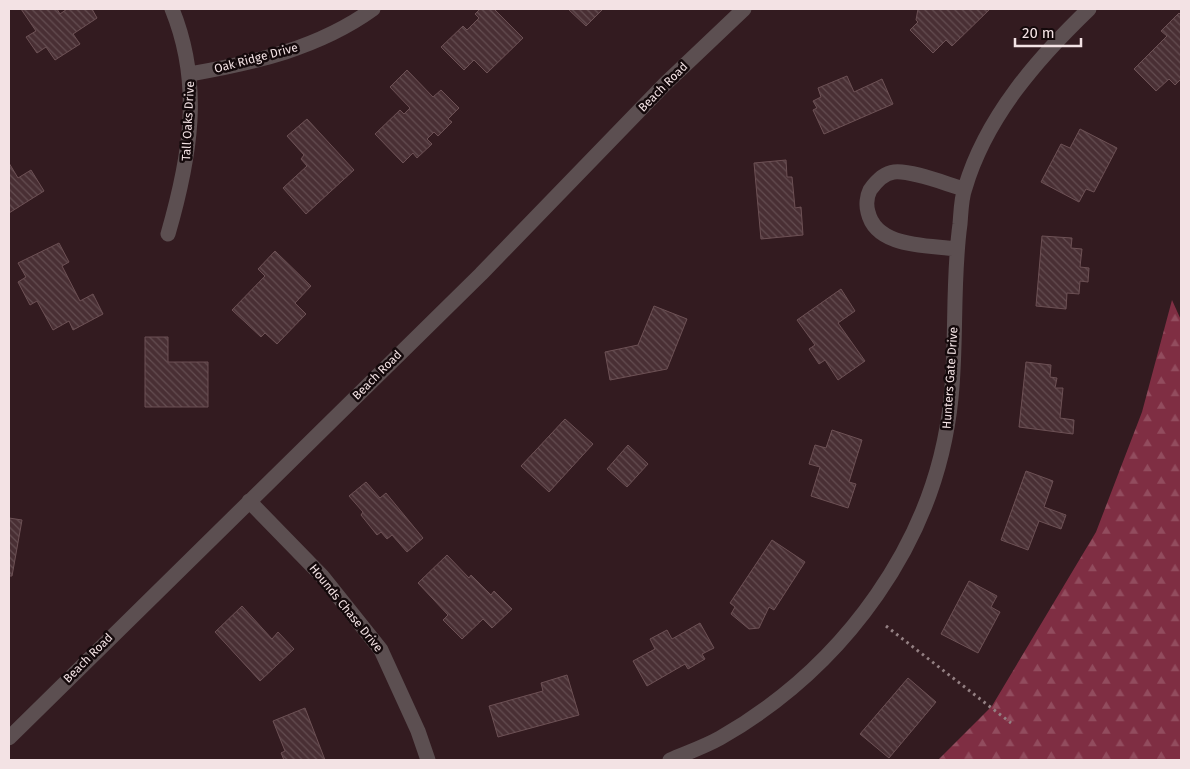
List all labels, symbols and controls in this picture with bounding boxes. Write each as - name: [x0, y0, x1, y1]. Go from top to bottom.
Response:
- scale bar: [1015, 15, 1081, 47]
- text: 20 m: [1022, 24, 1055, 42]
- street label: Oak Ridge Drive: [213, 40, 299, 76]
- street label: Beach Road: [635, 59, 691, 115]
- street label: Tall Oaks Drive: [179, 81, 197, 161]
- street label: Hunters Gate Drive: [939, 327, 961, 429]
- street label: Beach Road: [349, 347, 405, 403]
- street label: Hounds Chase Drive: [306, 561, 386, 655]
- street label: Beach Road: [60, 630, 116, 686]

